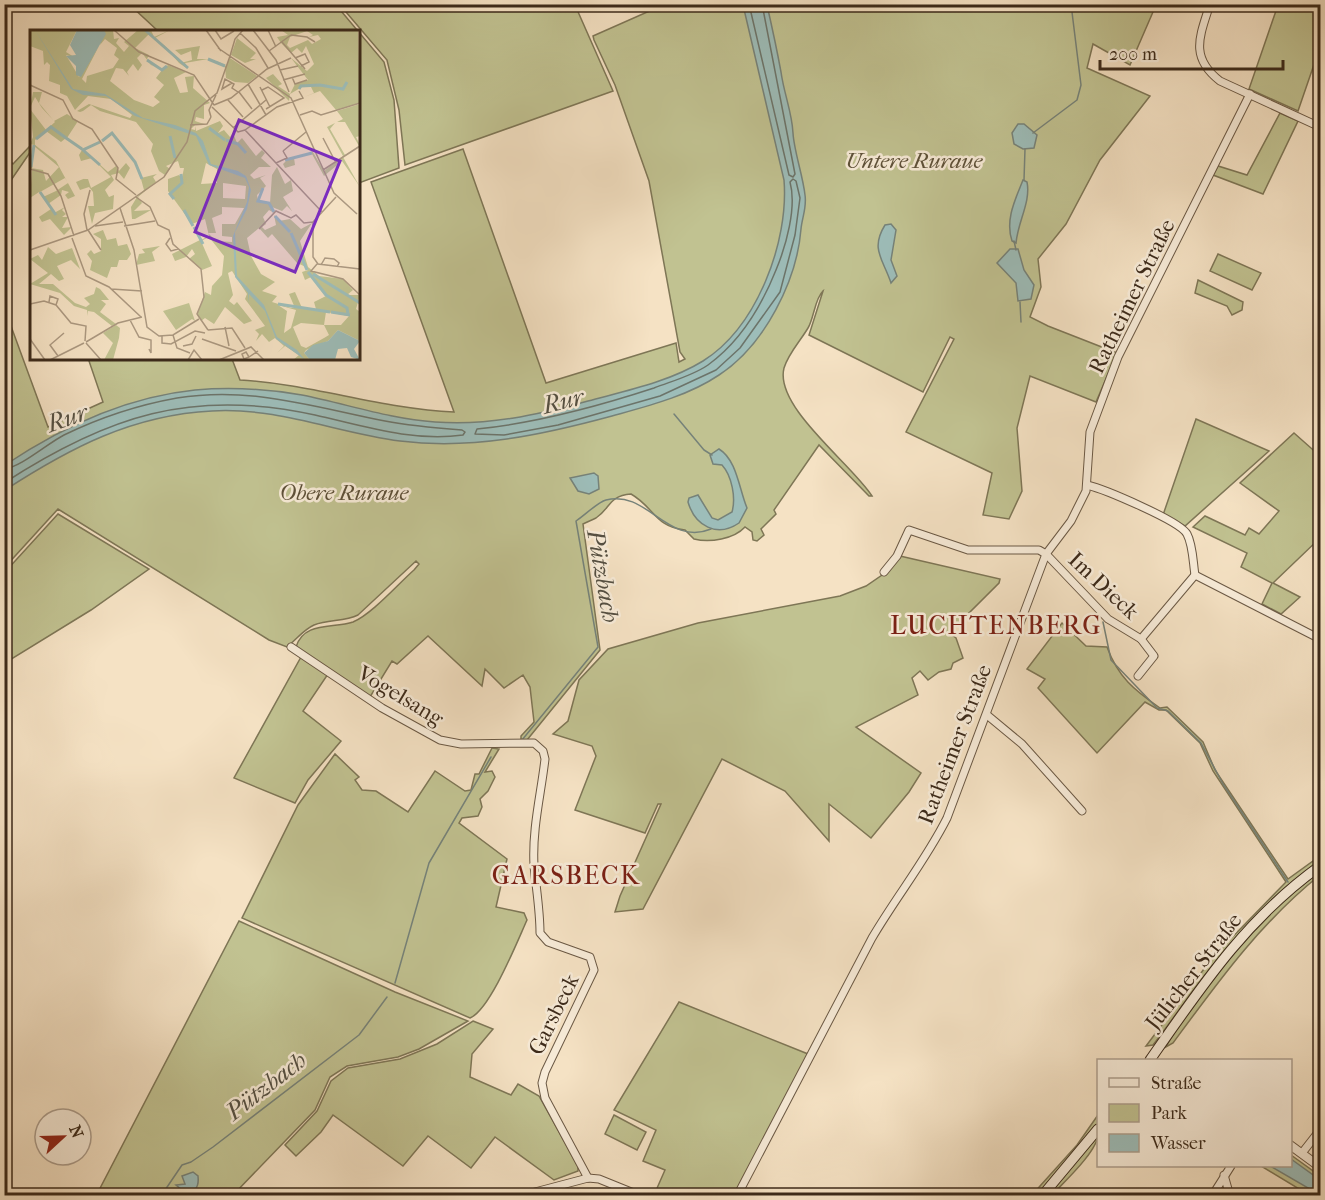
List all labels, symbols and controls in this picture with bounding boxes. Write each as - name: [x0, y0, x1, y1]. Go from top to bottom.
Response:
- inset map: [30, 30, 360, 360]
- scale bar: [1100, 33, 1283, 71]
- text: 200 m: [1109, 44, 1157, 65]
- park label: Untere Ruraue: [846, 148, 984, 174]
- street label: Ratheimer Straße: [1083, 215, 1181, 378]
- water label: Rur: [538, 382, 589, 420]
- water label: Rur: [41, 397, 93, 439]
- park label: Obere Ruraue: [280, 480, 410, 506]
- water label: Pützbach: [581, 526, 625, 625]
- street label: Im Dieck: [1063, 547, 1144, 625]
- district label: LUCHTENBERG: [890, 610, 1102, 641]
- street label: Vogelsang: [352, 660, 448, 732]
- street label: Ratheimer Straße: [913, 661, 997, 828]
- district label: GARSBECK: [492, 860, 640, 891]
- street label: Jülicher Straße: [1139, 908, 1248, 1037]
- street label: Garsbeck: [523, 969, 585, 1059]
- water label: Pützbach: [219, 1046, 312, 1127]
- legend: [1097, 1059, 1292, 1167]
- text: Straße: [1151, 1073, 1202, 1094]
- text: Park: [1151, 1103, 1188, 1124]
- north arrow: [33, 1107, 93, 1167]
- text: N: [65, 1122, 88, 1142]
- text: Wasser: [1150, 1133, 1206, 1154]

